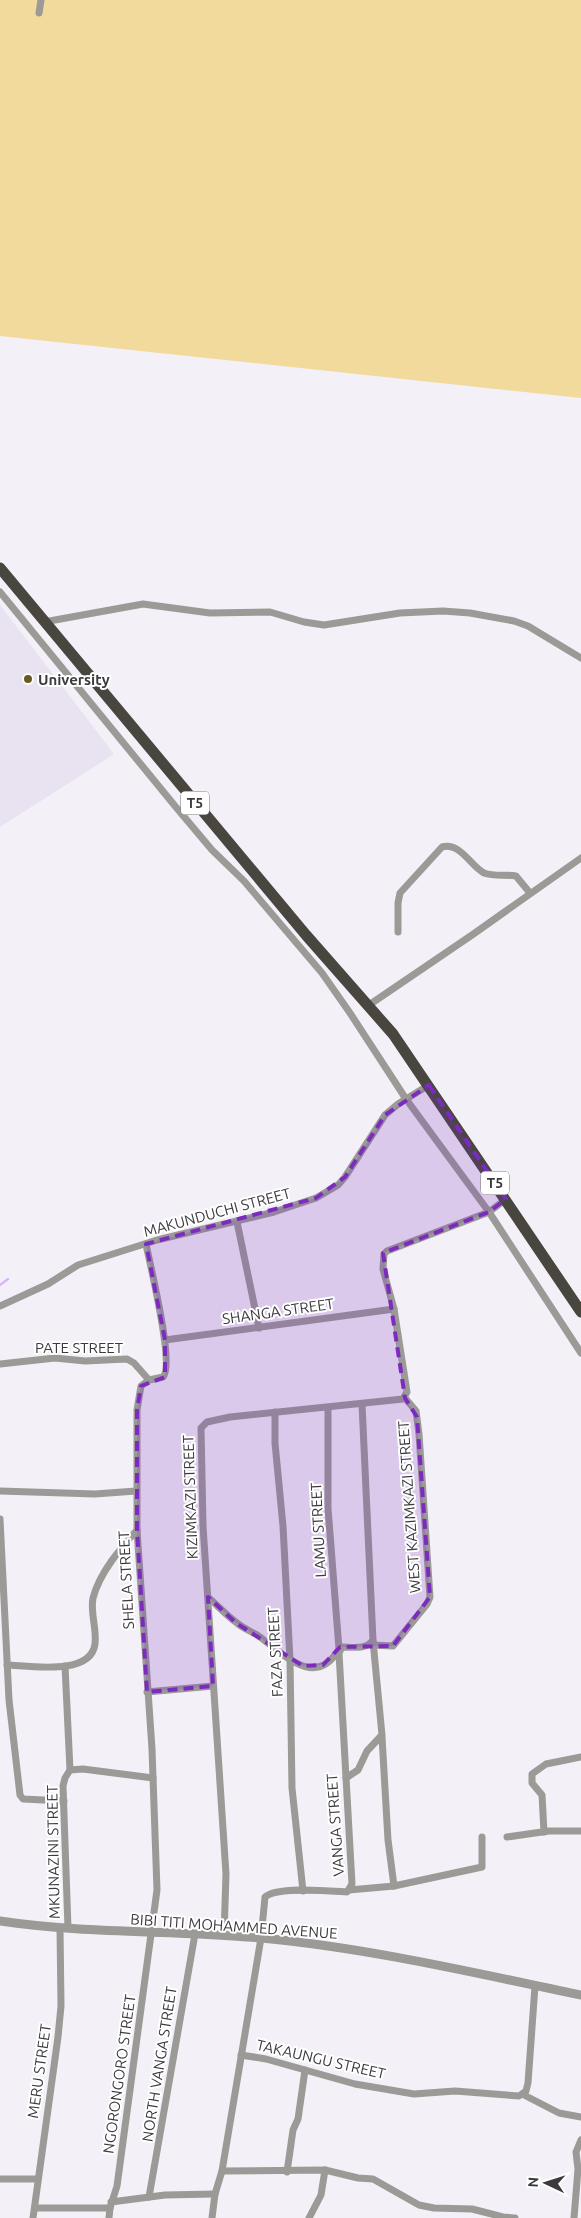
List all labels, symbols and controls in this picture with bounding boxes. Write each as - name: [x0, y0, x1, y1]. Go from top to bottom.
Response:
- place label: University: [38, 671, 110, 688]
- marker: University: [22, 673, 34, 685]
- road number: T5: [181, 791, 209, 814]
- road number: T5: [481, 1172, 509, 1194]
- street label: MAKUNDUCHI STREET: [142, 1184, 293, 1240]
- street label: SHANGA STREET: [221, 1295, 336, 1327]
- street label: PATE STREET: [35, 1339, 124, 1356]
- street label: WEST KAZIMKAZI STREET: [394, 1419, 424, 1594]
- street label: KIZIMKAZI STREET: [179, 1434, 201, 1559]
- street label: LAMU STREET: [307, 1481, 329, 1578]
- street label: SHELA STREET: [115, 1530, 137, 1630]
- street label: FAZA STREET: [264, 1606, 286, 1697]
- street label: VANGA STREET: [323, 1772, 347, 1877]
- street label: MKUNAZINI STREET: [43, 1784, 63, 1919]
- street label: BIBI TITI MOHAMMED AVENUE: [130, 1910, 338, 1942]
- street label: NORTH VANGA STREET: [138, 1985, 180, 2143]
- street label: NGORONGORO STREET: [99, 1993, 139, 2155]
- street label: MERU STREET: [24, 2022, 54, 2119]
- street label: TAKAUNGU STREET: [255, 2036, 388, 2082]
- north arrow: [521, 2158, 571, 2208]
- text: N: [525, 2176, 541, 2188]

